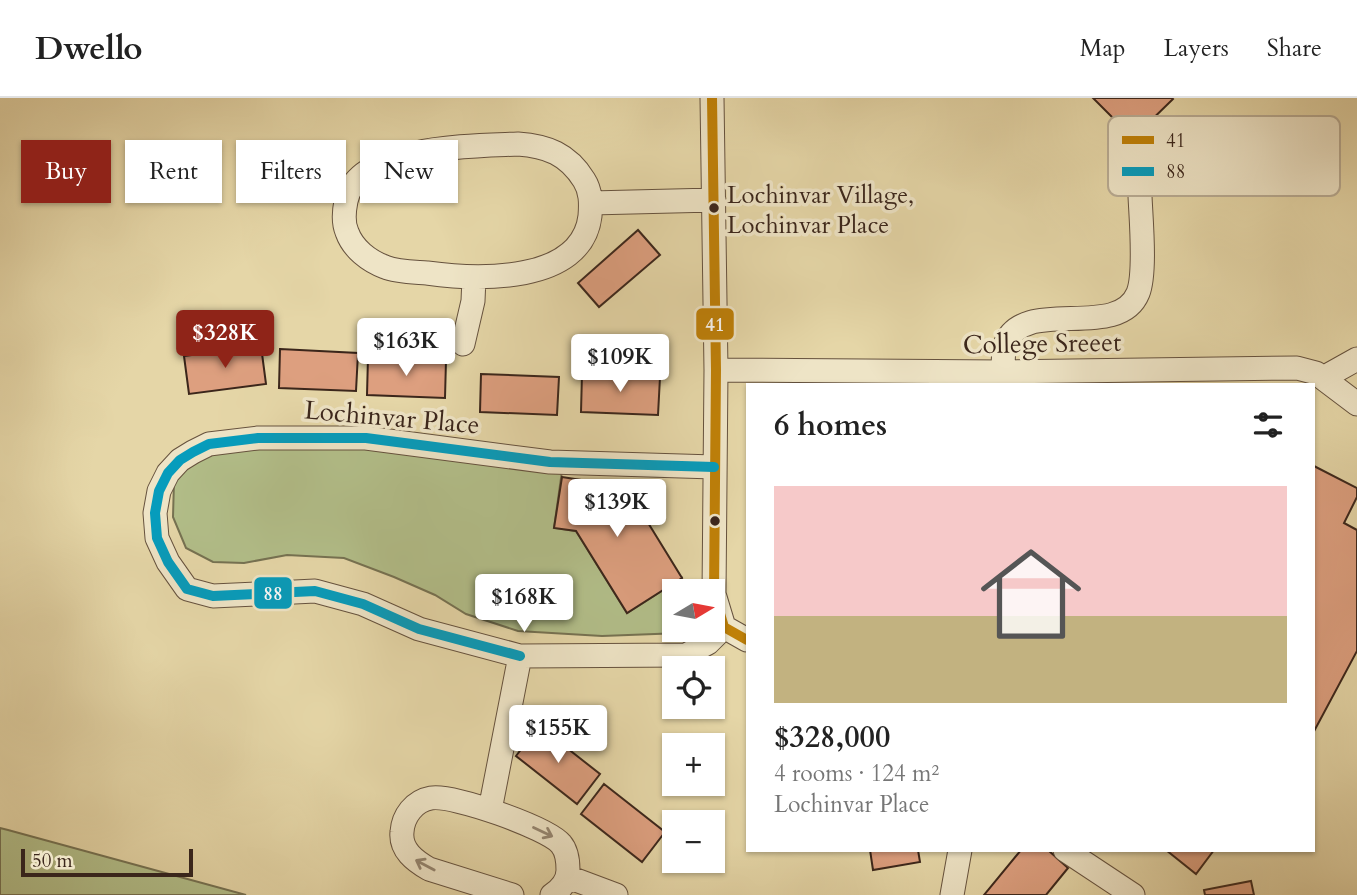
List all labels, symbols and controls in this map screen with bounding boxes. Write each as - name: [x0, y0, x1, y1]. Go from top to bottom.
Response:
- text: Dwello: [35, 26, 143, 71]
- text: Map: [1080, 32, 1126, 65]
- text: Layers: [1164, 32, 1229, 65]
- text: Share: [1267, 32, 1322, 65]
- legend: [1108, 116, 1340, 196]
- text: 41: [1166, 128, 1185, 154]
- chip: Buy: [21, 140, 111, 203]
- chip: Rent: [125, 140, 222, 203]
- chip: Filters: [236, 140, 346, 203]
- chip: New: [360, 140, 458, 203]
- text: 88: [1166, 159, 1185, 185]
- place label: Lochinvar Village, Lochinvar Place: [727, 179, 914, 242]
- marker: Lochinvar Village, Lochinvar Place: [707, 201, 721, 215]
- line badge: 41: [695, 307, 735, 341]
- pin: $328K: [176, 310, 274, 370]
- text: 41: [705, 312, 725, 338]
- text: $328K: [192, 317, 258, 348]
- pin: $163K: [357, 318, 455, 378]
- text: $163K: [373, 325, 439, 356]
- street label: College Sreeet: [962, 325, 1122, 362]
- pin: $109K: [571, 334, 669, 394]
- text: $109K: [587, 341, 653, 372]
- street label: Lochinvar Place: [303, 392, 481, 443]
- text: 6 homes: [774, 405, 887, 446]
- icon: filters: [1249, 406, 1287, 444]
- pin: $139K: [568, 480, 666, 539]
- text: $139K: [584, 486, 650, 517]
- unlabelled marker: [708, 514, 722, 528]
- icon: home: [968, 531, 1094, 657]
- pin: $168K: [475, 574, 573, 634]
- line badge: 88: [253, 576, 293, 610]
- north arrow: [662, 579, 724, 642]
- map controls: [662, 579, 725, 873]
- text: 88: [263, 581, 283, 607]
- text: $168K: [491, 581, 557, 612]
- button: locate: [662, 656, 725, 719]
- pin: $155K: [509, 706, 607, 765]
- text: $155K: [525, 712, 591, 743]
- text: $328,000: [774, 717, 890, 758]
- button: +: [662, 733, 725, 796]
- text: 4 rooms · 124 m²: [774, 758, 939, 789]
- text: Lochinvar Place: [774, 789, 929, 820]
- button: −: [662, 810, 725, 873]
- one-way arrow: [532, 826, 553, 839]
- scale bar: [21, 846, 192, 878]
- text: 50 m: [32, 848, 73, 874]
- one-way arrow: [415, 858, 436, 872]

